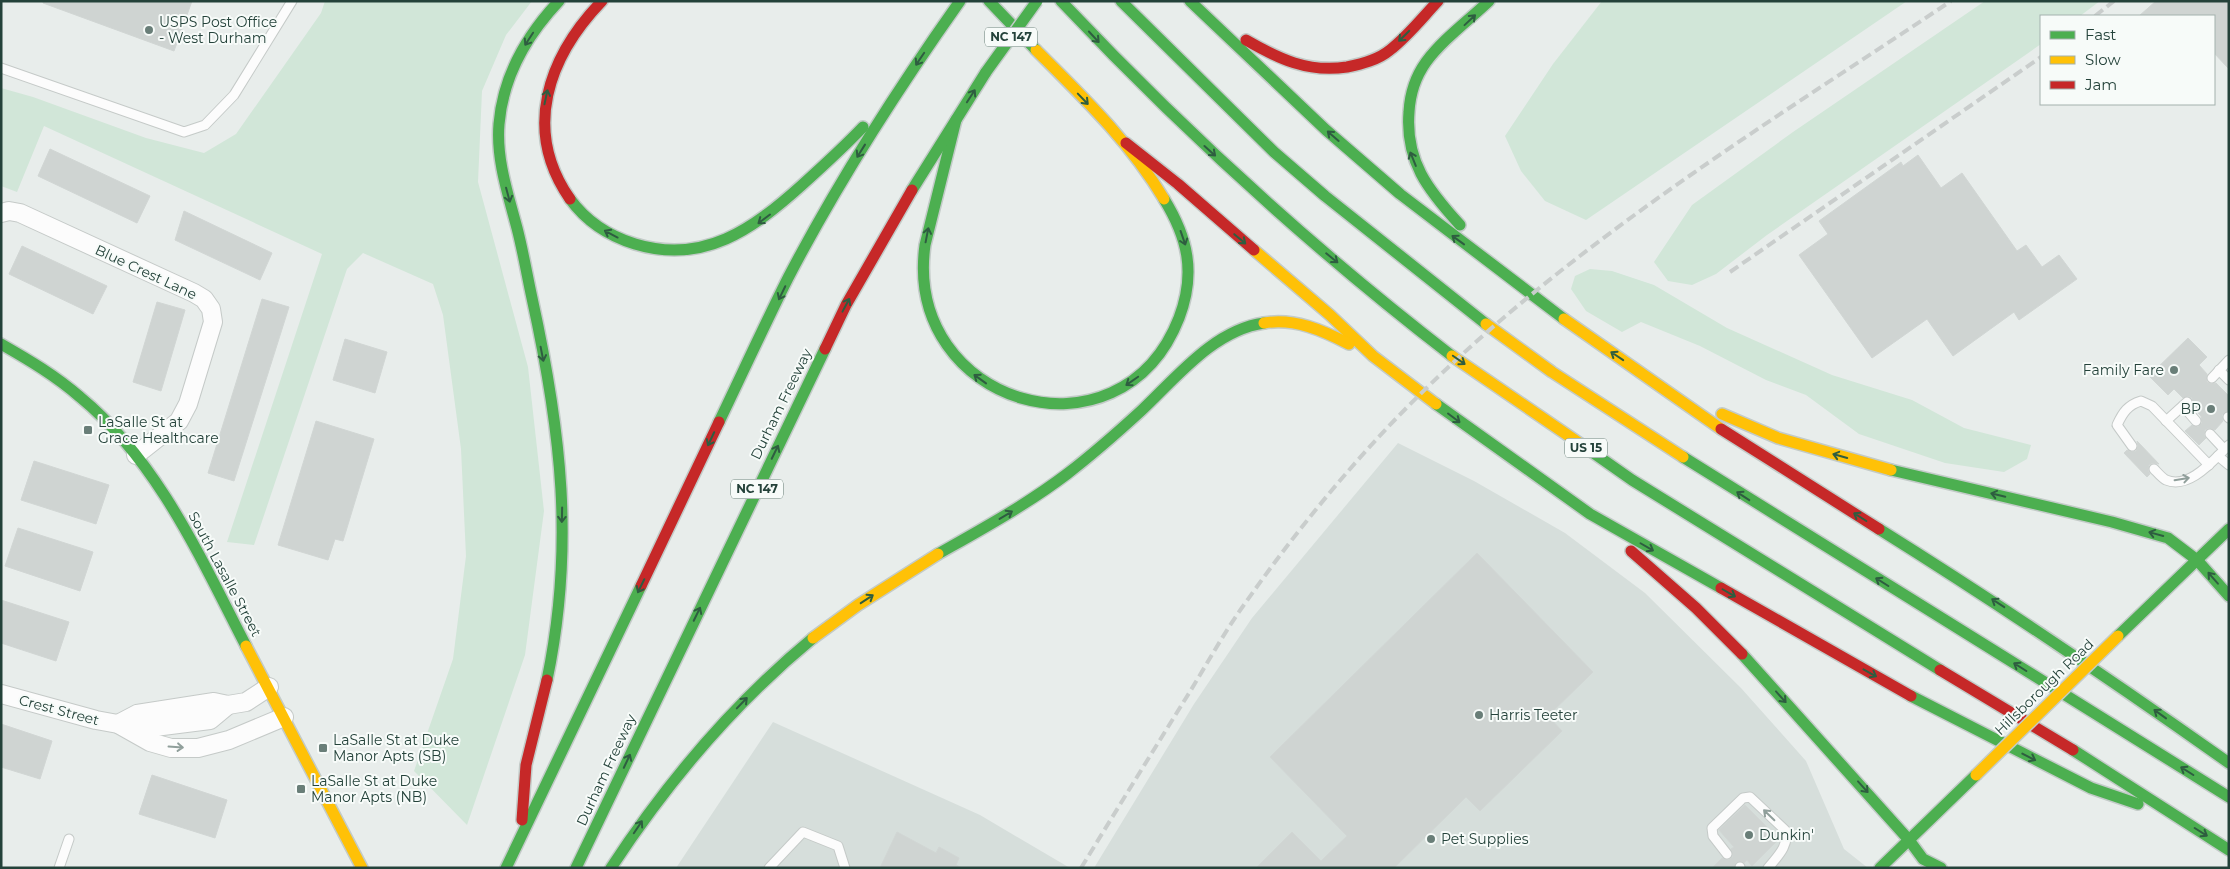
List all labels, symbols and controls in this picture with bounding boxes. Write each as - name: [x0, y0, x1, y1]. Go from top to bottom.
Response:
- place label: USPS Post Office - West Durham: [159, 13, 277, 47]
- one-way arrow: [1463, 14, 1476, 26]
- legend: [2040, 15, 2215, 105]
- marker: USPS Post Office - West Durham: [143, 24, 155, 36]
- text: Fast: [2085, 25, 2116, 44]
- road number: NC 147: [985, 28, 1037, 46]
- one-way arrow: [1398, 30, 1410, 43]
- one-way arrow: [1088, 31, 1100, 43]
- one-way arrow: [523, 32, 534, 46]
- text: Slow: [2085, 50, 2121, 69]
- one-way arrow: [915, 52, 925, 66]
- text: Jam: [2084, 75, 2117, 94]
- one-way arrow: [966, 89, 976, 103]
- one-way arrow: [542, 90, 551, 106]
- one-way arrow: [1077, 93, 1089, 105]
- one-way arrow: [1326, 131, 1339, 142]
- one-way arrow: [855, 143, 865, 157]
- one-way arrow: [1203, 145, 1216, 157]
- one-way arrow: [1407, 152, 1417, 167]
- one-way arrow: [503, 186, 513, 202]
- one-way arrow: [758, 213, 771, 224]
- one-way arrow: [923, 228, 933, 244]
- one-way arrow: [604, 229, 619, 239]
- one-way arrow: [1178, 229, 1188, 245]
- one-way arrow: [1234, 234, 1247, 245]
- one-way arrow: [1451, 235, 1465, 245]
- street label: Blue Crest Lane: [92, 241, 200, 303]
- one-way arrow: [1326, 252, 1339, 263]
- one-way arrow: [776, 285, 786, 300]
- one-way arrow: [841, 298, 851, 313]
- one-way arrow: [538, 345, 548, 361]
- street label: Durham Freeway: [746, 345, 816, 462]
- one-way arrow: [1610, 351, 1624, 362]
- one-way arrow: [1452, 355, 1466, 365]
- place label: Family Fare: [2083, 361, 2164, 379]
- marker: Family Fare: [2168, 364, 2180, 376]
- one-way arrow: [973, 374, 987, 384]
- one-way arrow: [1125, 376, 1139, 386]
- place label: BP: [2180, 400, 2201, 418]
- marker: BP: [2205, 403, 2217, 415]
- place label: LaSalle St at Grace Healthcare: [98, 413, 219, 447]
- one-way arrow: [1447, 413, 1461, 423]
- marker: LaSalle St at Grace Healthcare: [82, 424, 94, 436]
- one-way arrow: [706, 431, 715, 446]
- road number: US 15: [1565, 438, 1607, 458]
- one-way arrow: [771, 445, 780, 460]
- one-way arrow: [1833, 451, 1849, 461]
- one-way arrow: [2173, 474, 2189, 484]
- road number: NC 147: [731, 479, 783, 498]
- one-way arrow: [1991, 490, 2007, 499]
- one-way arrow: [1737, 491, 1751, 501]
- one-way arrow: [557, 506, 567, 522]
- street label: South Lasalle Street: [184, 508, 266, 640]
- one-way arrow: [999, 510, 1013, 520]
- one-way arrow: [1853, 511, 1867, 521]
- one-way arrow: [2148, 529, 2164, 539]
- one-way arrow: [1640, 542, 1654, 552]
- one-way arrow: [2207, 572, 2218, 585]
- one-way arrow: [1875, 576, 1889, 586]
- one-way arrow: [636, 578, 645, 593]
- one-way arrow: [1721, 589, 1735, 599]
- one-way arrow: [860, 594, 874, 604]
- one-way arrow: [1991, 597, 2005, 607]
- one-way arrow: [693, 607, 702, 622]
- street label: Hillsborough Road: [1991, 635, 2097, 739]
- one-way arrow: [2013, 661, 2027, 671]
- one-way arrow: [1862, 669, 1877, 679]
- street label: Crest Street: [17, 691, 101, 729]
- one-way arrow: [1775, 691, 1787, 704]
- one-way arrow: [736, 697, 749, 709]
- place label: Harris Teeter: [1489, 706, 1578, 724]
- marker: Harris Teeter: [1473, 709, 1485, 721]
- one-way arrow: [2154, 709, 2168, 720]
- street label: Durham Freeway: [572, 711, 640, 829]
- place label: LaSalle St at Duke Manor Apts (SB): [333, 731, 459, 765]
- marker: LaSalle St at Duke Manor Apts (SB): [317, 742, 329, 754]
- one-way arrow: [167, 743, 183, 752]
- one-way arrow: [2022, 752, 2037, 762]
- one-way arrow: [623, 754, 632, 769]
- one-way arrow: [2181, 766, 2195, 776]
- place label: LaSalle St at Duke Manor Apts (NB): [311, 772, 437, 806]
- one-way arrow: [1857, 780, 1868, 793]
- marker: LaSalle St at Duke Manor Apts (NB): [295, 783, 307, 795]
- one-way arrow: [1764, 809, 1776, 821]
- one-way arrow: [633, 820, 643, 834]
- place label: Dunkin': [1759, 826, 1814, 844]
- one-way arrow: [2193, 828, 2207, 838]
- marker: Dunkin': [1743, 829, 1755, 841]
- place label: Pet Supplies: [1441, 830, 1529, 848]
- marker: Pet Supplies: [1425, 833, 1437, 845]

